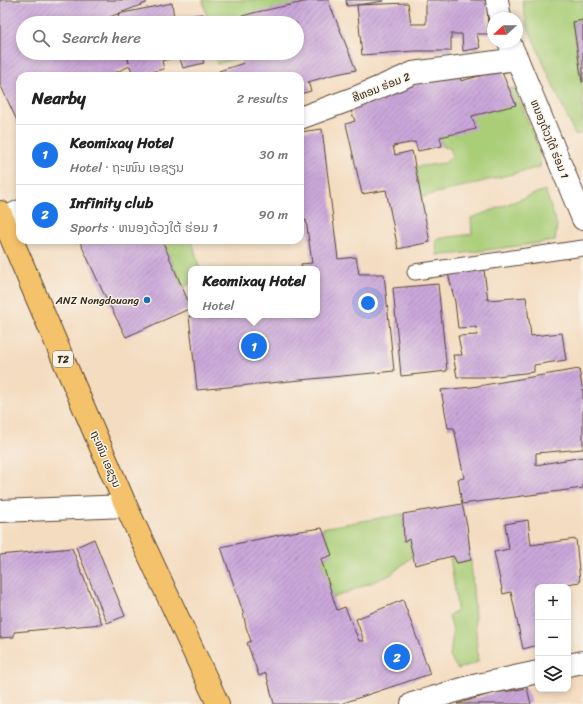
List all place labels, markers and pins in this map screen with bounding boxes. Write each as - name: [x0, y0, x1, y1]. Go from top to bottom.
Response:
- place label: ANZ Nongdouang: [55, 291, 139, 310]
- marker: ANZ Nongdouang: [142, 295, 152, 305]
- pin: 1: [241, 331, 267, 361]
- pin: 2: [384, 642, 410, 672]

